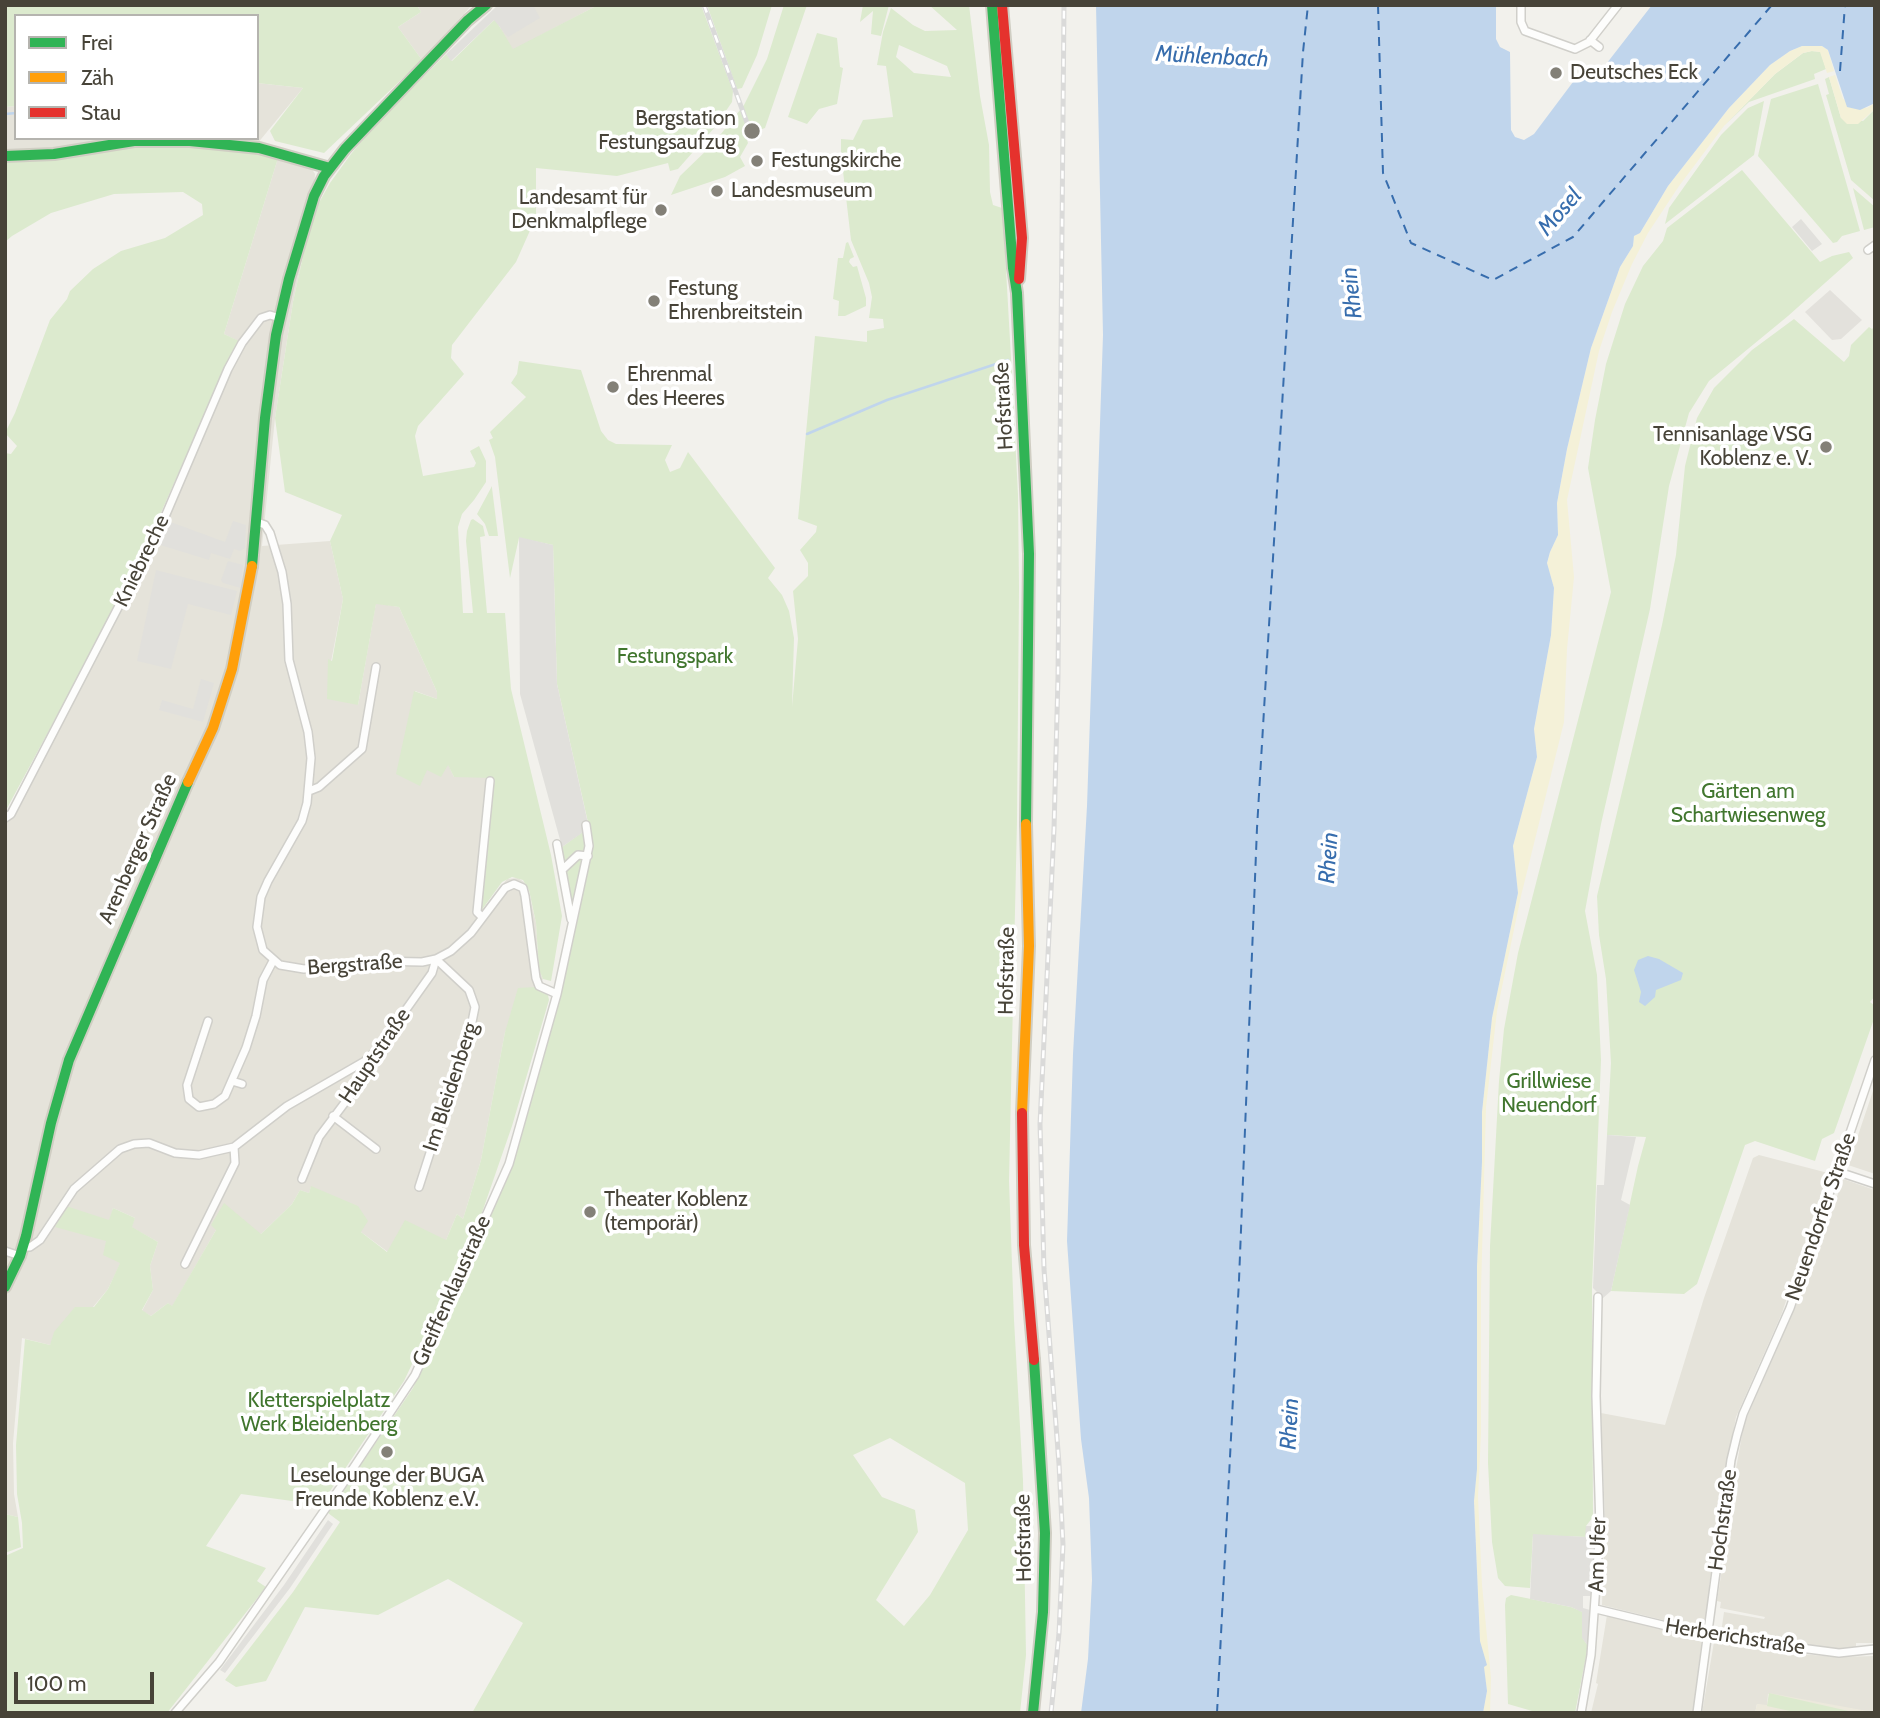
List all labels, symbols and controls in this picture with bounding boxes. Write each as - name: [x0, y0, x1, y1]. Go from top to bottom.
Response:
- legend: [14, 14, 259, 140]
- text: Frei: [81, 30, 113, 55]
- water label: Mühlenbach: [1155, 40, 1269, 74]
- place label: Deutsches Eck: [1570, 60, 1698, 86]
- text: Zäh: [81, 65, 114, 90]
- marker: Deutsches Eck: [1548, 65, 1564, 81]
- text: Stau: [81, 100, 121, 125]
- place label: Bergstation Festungsaufzug: [598, 106, 736, 156]
- marker: Bergstation Festungsaufzug: [742, 121, 762, 141]
- place label: Festungskirche: [771, 148, 901, 174]
- marker: Festungskirche: [749, 153, 765, 169]
- place label: Landesmuseum: [731, 178, 873, 204]
- marker: Landesmuseum: [709, 183, 725, 199]
- water label: Mosel: [1532, 183, 1588, 241]
- place label: Landesamt für Denkmalpflege: [511, 185, 647, 235]
- marker: Landesamt für Denkmalpflege: [653, 202, 669, 218]
- water label: Rhein: [1336, 266, 1368, 320]
- place label: Festung Ehrenbreitstein: [668, 276, 803, 326]
- marker: Festung Ehrenbreitstein: [646, 293, 662, 309]
- street label: Hofstraße: [989, 361, 1019, 451]
- place label: Ehrenmal des Heeres: [627, 362, 725, 412]
- marker: Ehrenmal des Heeres: [605, 379, 621, 395]
- place label: Tennisanlage VSG Koblenz e. V.: [1653, 422, 1812, 472]
- marker: Tennisanlage VSG Koblenz e. V.: [1818, 439, 1834, 455]
- street label: Kniebreche: [109, 511, 175, 611]
- park label: Festungspark: [617, 644, 733, 670]
- street label: Arenberger Straße: [94, 770, 182, 928]
- park label: Gärten am Schartwiesenweg: [1671, 779, 1825, 829]
- water label: Rhein: [1313, 831, 1345, 885]
- street label: Hofstraße: [994, 927, 1020, 1015]
- street label: Bergstraße: [307, 949, 403, 981]
- street label: Hauptstraße: [334, 1004, 416, 1108]
- street label: Im Bleidenberg: [418, 1019, 484, 1155]
- park label: Grillwiese Neuendorf: [1501, 1069, 1597, 1119]
- street label: Neuendorfer Straße: [1780, 1130, 1862, 1304]
- place label: Theater Koblenz (temporär): [604, 1187, 748, 1237]
- marker: Theater Koblenz (temporär): [582, 1204, 598, 1220]
- street label: Greiffenklaustraße: [407, 1212, 497, 1370]
- park label: Kletterspielplatz Werk Bleidenberg: [241, 1388, 397, 1438]
- water label: Rhein: [1275, 1397, 1305, 1451]
- marker: Leselounge der BUGA Freunde Koblenz e.V.: [379, 1444, 395, 1460]
- place label: Leselounge der BUGA Freunde Koblenz e.V.: [290, 1463, 484, 1513]
- street label: Hochstraße: [1703, 1468, 1743, 1572]
- street label: Hofstraße: [1011, 1494, 1037, 1582]
- street label: Am Ufer: [1584, 1517, 1612, 1593]
- street label: Herberichstraße: [1663, 1613, 1807, 1661]
- scale bar: [18, 1658, 158, 1702]
- text: 100 m: [27, 1671, 86, 1696]

